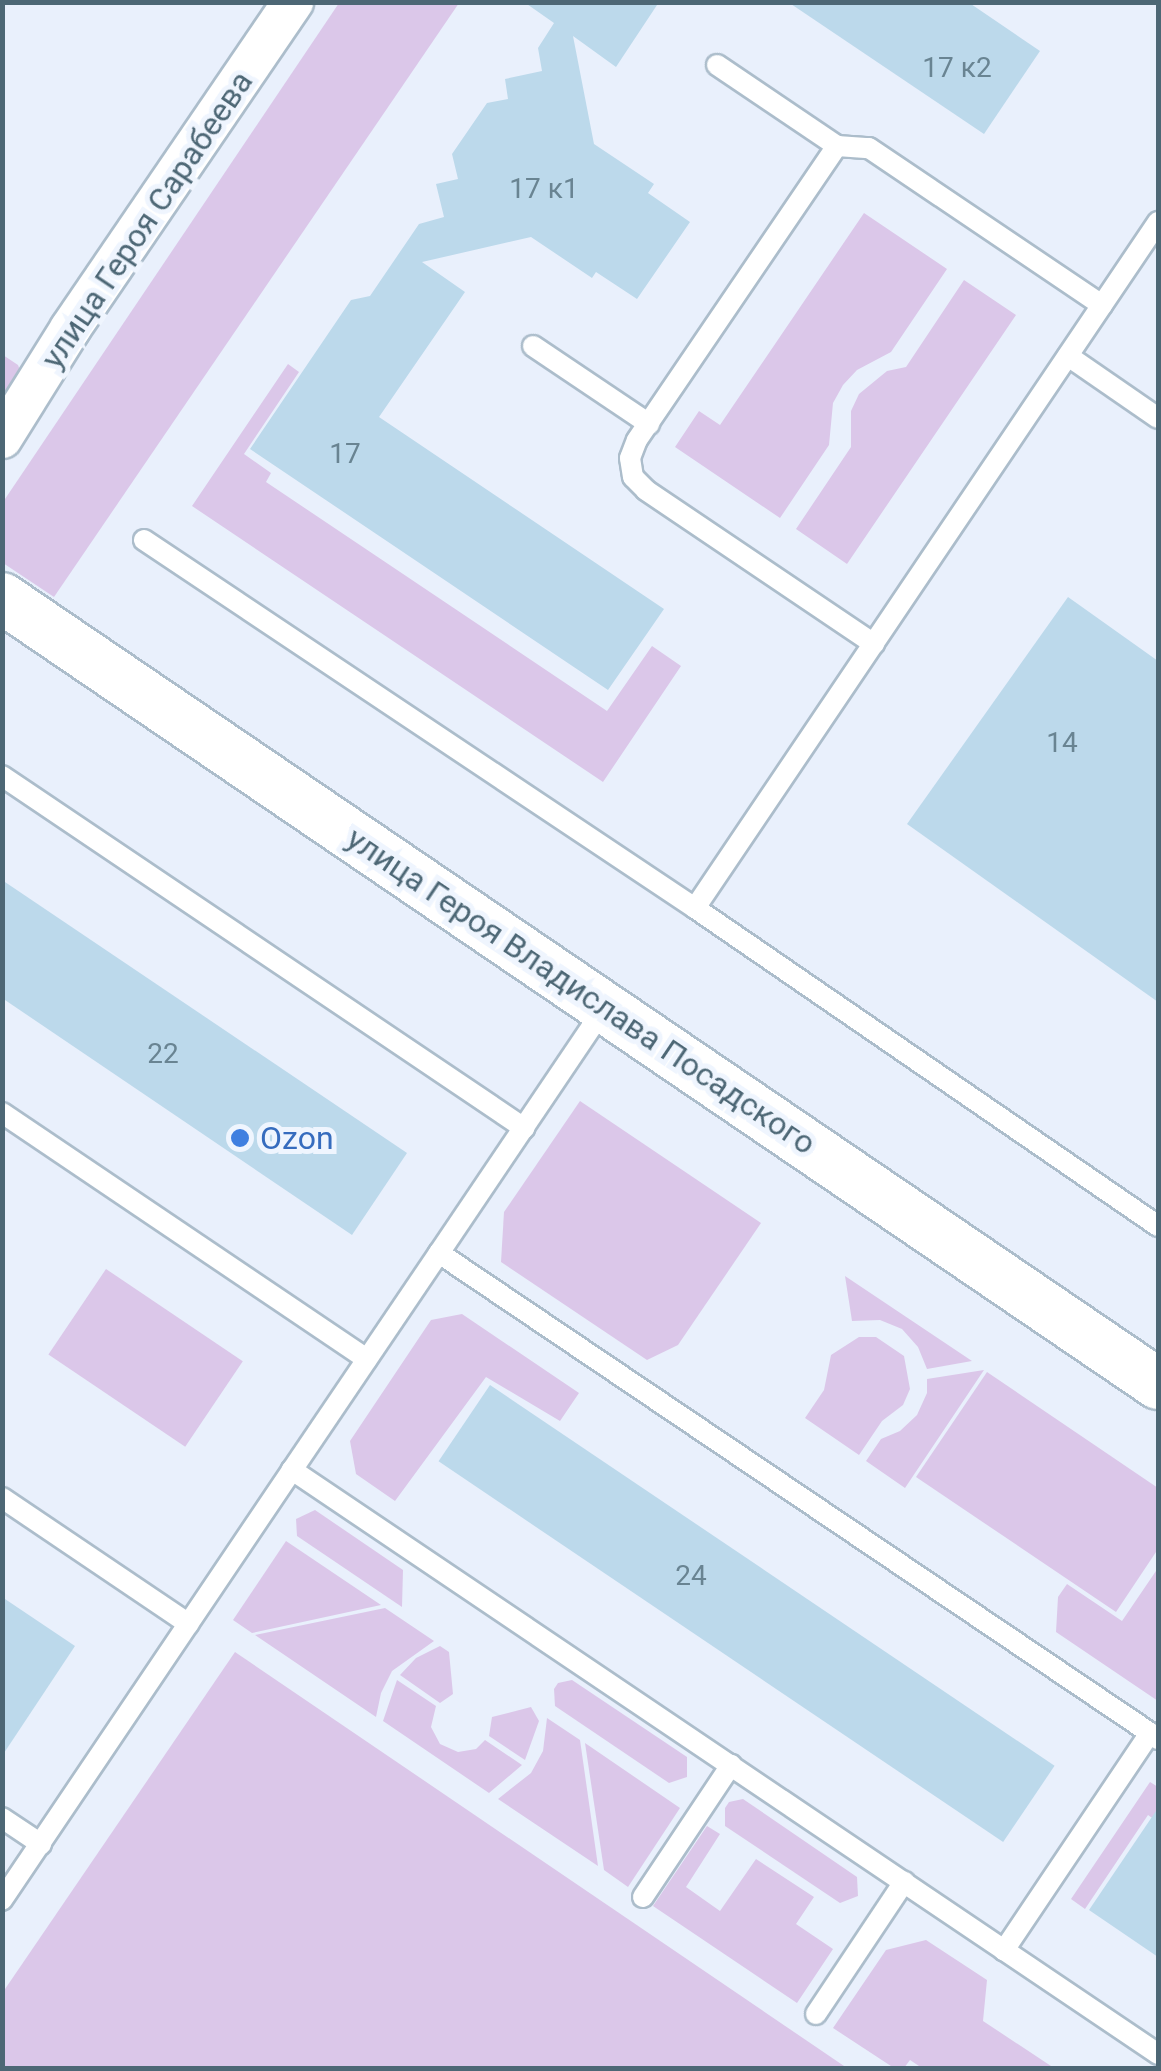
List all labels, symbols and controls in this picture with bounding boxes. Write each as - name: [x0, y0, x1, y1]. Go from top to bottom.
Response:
- house number: 17 к2: [922, 51, 992, 85]
- street label: улица Героя Сарабеева: [33, 64, 261, 376]
- house number: 17 к1: [509, 172, 579, 206]
- house number: 17: [329, 437, 361, 471]
- house number: 14: [1046, 726, 1078, 760]
- street label: улица Героя Владислава Посадского: [339, 819, 823, 1163]
- house number: 22: [147, 1037, 179, 1071]
- place label: Ozon: [260, 1119, 334, 1157]
- marker: Ozon: [229, 1127, 251, 1149]
- house number: 24: [675, 1559, 707, 1593]

